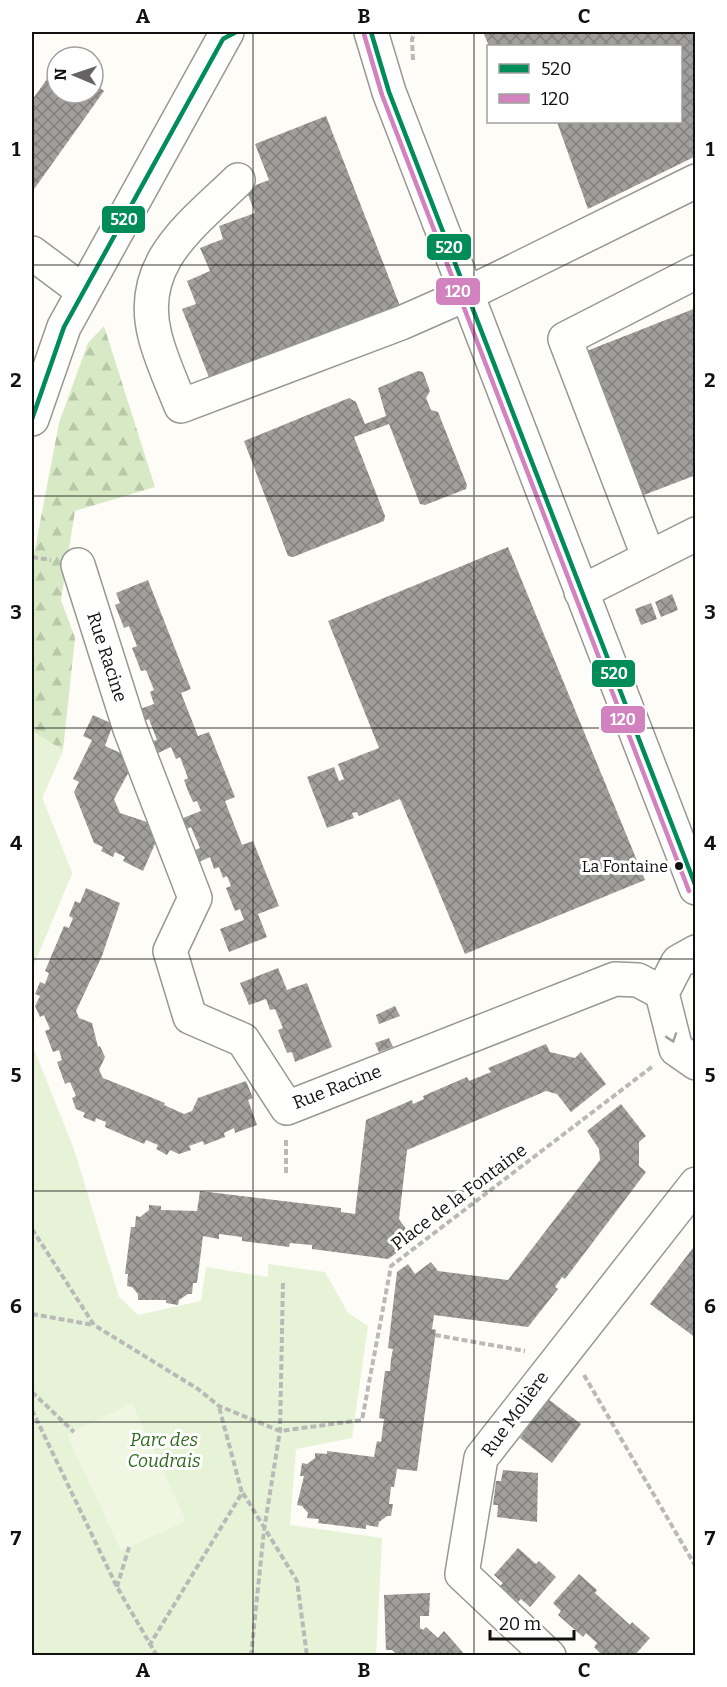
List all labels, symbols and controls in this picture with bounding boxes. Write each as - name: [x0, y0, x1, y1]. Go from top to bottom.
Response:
- text: A: [136, 4, 151, 28]
- text: B: [358, 4, 371, 28]
- text: C: [578, 4, 590, 28]
- north arrow: [45, 45, 105, 105]
- legend: [487, 45, 682, 123]
- text: 520: [541, 58, 572, 80]
- text: N: [51, 68, 70, 81]
- text: 120: [541, 88, 570, 110]
- text: 1: [12, 137, 21, 161]
- text: 1: [706, 137, 715, 161]
- line badge: 520: [101, 205, 146, 234]
- text: 520: [110, 210, 138, 229]
- line badge: 520: [426, 233, 472, 261]
- text: 520: [435, 238, 463, 257]
- line badge: 120: [435, 277, 481, 306]
- text: 120: [445, 282, 471, 301]
- text: 2: [10, 368, 22, 392]
- text: 2: [704, 368, 716, 392]
- text: 3: [10, 600, 22, 624]
- text: 3: [704, 600, 716, 624]
- street label: Rue Racine: [82, 609, 132, 705]
- line badge: 520: [591, 659, 636, 688]
- text: 520: [600, 664, 628, 683]
- line badge: 120: [600, 705, 646, 734]
- text: 120: [610, 710, 636, 729]
- text: 4: [10, 831, 22, 855]
- text: 4: [704, 831, 716, 855]
- place label: La Fontaine: [582, 857, 668, 876]
- marker: La Fontaine: [673, 860, 685, 872]
- one-way arrow: [665, 1032, 678, 1042]
- street label: Rue Racine: [290, 1060, 384, 1114]
- text: 5: [11, 1063, 22, 1087]
- text: 5: [705, 1063, 716, 1087]
- street label: Place de la Fontaine: [387, 1139, 531, 1255]
- text: 6: [10, 1294, 22, 1318]
- text: 6: [704, 1294, 716, 1318]
- street label: Rue Molière: [477, 1367, 553, 1461]
- park label: Parc des Coudrais: [127, 1429, 201, 1472]
- text: 7: [11, 1526, 22, 1550]
- text: 7: [705, 1526, 716, 1550]
- scale bar: [490, 1603, 574, 1641]
- text: 20 m: [499, 1613, 541, 1635]
- text: A: [136, 1658, 151, 1682]
- text: B: [358, 1658, 371, 1682]
- text: C: [578, 1658, 590, 1682]

